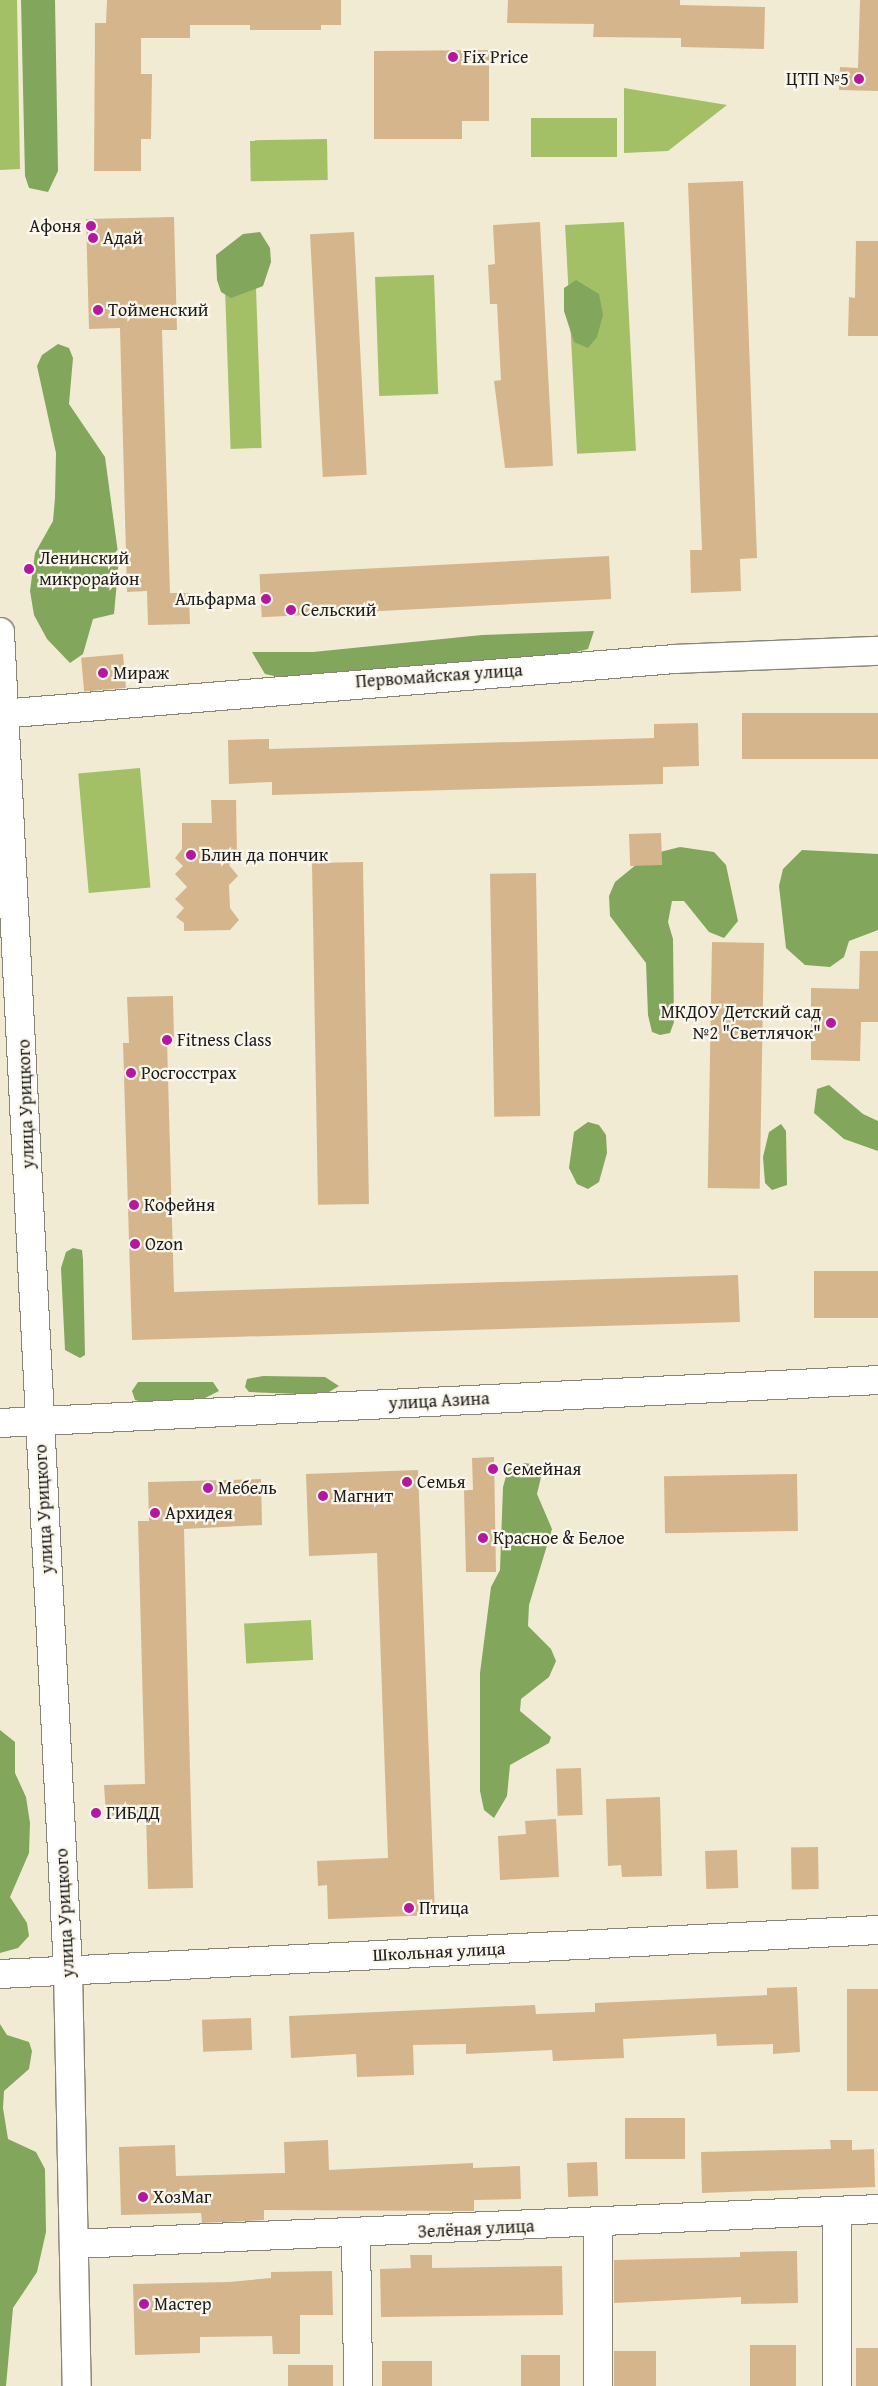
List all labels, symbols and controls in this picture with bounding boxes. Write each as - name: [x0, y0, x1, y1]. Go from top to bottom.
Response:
- place label: Fix Price: [463, 46, 529, 68]
- marker: Fix Price: [447, 51, 459, 63]
- place label: ЦТП №5: [786, 68, 849, 90]
- marker: ЦТП №5: [853, 73, 865, 85]
- place label: Афоня: [29, 215, 81, 237]
- marker: Афоня: [85, 220, 97, 232]
- place label: Адай: [103, 227, 143, 249]
- marker: Адай: [87, 232, 99, 244]
- place label: Тойменский: [108, 299, 209, 321]
- marker: Тойменский: [92, 304, 104, 316]
- place label: Ленинский микрорайон: [39, 548, 139, 590]
- marker: Ленинский микрорайон: [23, 563, 35, 575]
- place label: Альфарма: [175, 588, 256, 610]
- marker: Альфарма: [260, 593, 272, 605]
- place label: Сельский: [301, 599, 376, 621]
- marker: Сельский: [285, 604, 297, 616]
- street label: Первомайская улица: [355, 659, 523, 693]
- place label: Мираж: [113, 662, 169, 684]
- marker: Мираж: [97, 667, 109, 679]
- place label: Блин да пончик: [201, 844, 328, 866]
- marker: Блин да пончик: [185, 849, 197, 861]
- place label: МКДОУ Детский сад №2 "Светлячок": [661, 1002, 821, 1044]
- marker: МКДОУ Детский сад №2 "Светлячок": [825, 1017, 837, 1029]
- place label: Fitness Class: [177, 1029, 272, 1051]
- marker: Fitness Class: [161, 1034, 173, 1046]
- street label: улица Урицкого: [13, 1039, 39, 1169]
- place label: Росгосстрах: [141, 1062, 237, 1084]
- marker: Росгосстрах: [125, 1067, 137, 1079]
- place label: Кофейня: [144, 1194, 215, 1216]
- marker: Кофейня: [128, 1199, 140, 1211]
- place label: Ozon: [145, 1233, 183, 1255]
- marker: Ozon: [129, 1238, 141, 1250]
- street label: улица Азина: [388, 1388, 490, 1414]
- street label: улица Урицкого: [30, 1444, 58, 1574]
- place label: Семейная: [503, 1458, 581, 1480]
- marker: Семейная: [487, 1463, 499, 1475]
- place label: Семья: [417, 1471, 466, 1493]
- marker: Семья: [401, 1476, 413, 1488]
- place label: Мебель: [218, 1477, 277, 1499]
- marker: Мебель: [202, 1482, 214, 1494]
- place label: Магнит: [333, 1485, 393, 1507]
- marker: Магнит: [317, 1490, 329, 1502]
- place label: Архидея: [165, 1502, 233, 1524]
- marker: Архидея: [149, 1507, 161, 1519]
- place label: Красное & Белое: [493, 1527, 625, 1549]
- marker: Красное & Белое: [477, 1532, 489, 1544]
- place label: ГИБДД: [106, 1802, 160, 1824]
- marker: ГИБДД: [90, 1807, 102, 1819]
- street label: улица Урицкого: [51, 1848, 79, 1978]
- place label: Птица: [419, 1897, 469, 1919]
- marker: Птица: [403, 1902, 415, 1914]
- street label: Школьная улица: [372, 1938, 506, 1966]
- place label: ХозМаг: [153, 2186, 211, 2208]
- marker: ХозМаг: [137, 2191, 149, 2203]
- street label: Зелёная улица: [417, 2215, 535, 2243]
- place label: Мастер: [154, 2293, 212, 2315]
- marker: Мастер: [138, 2298, 150, 2310]

